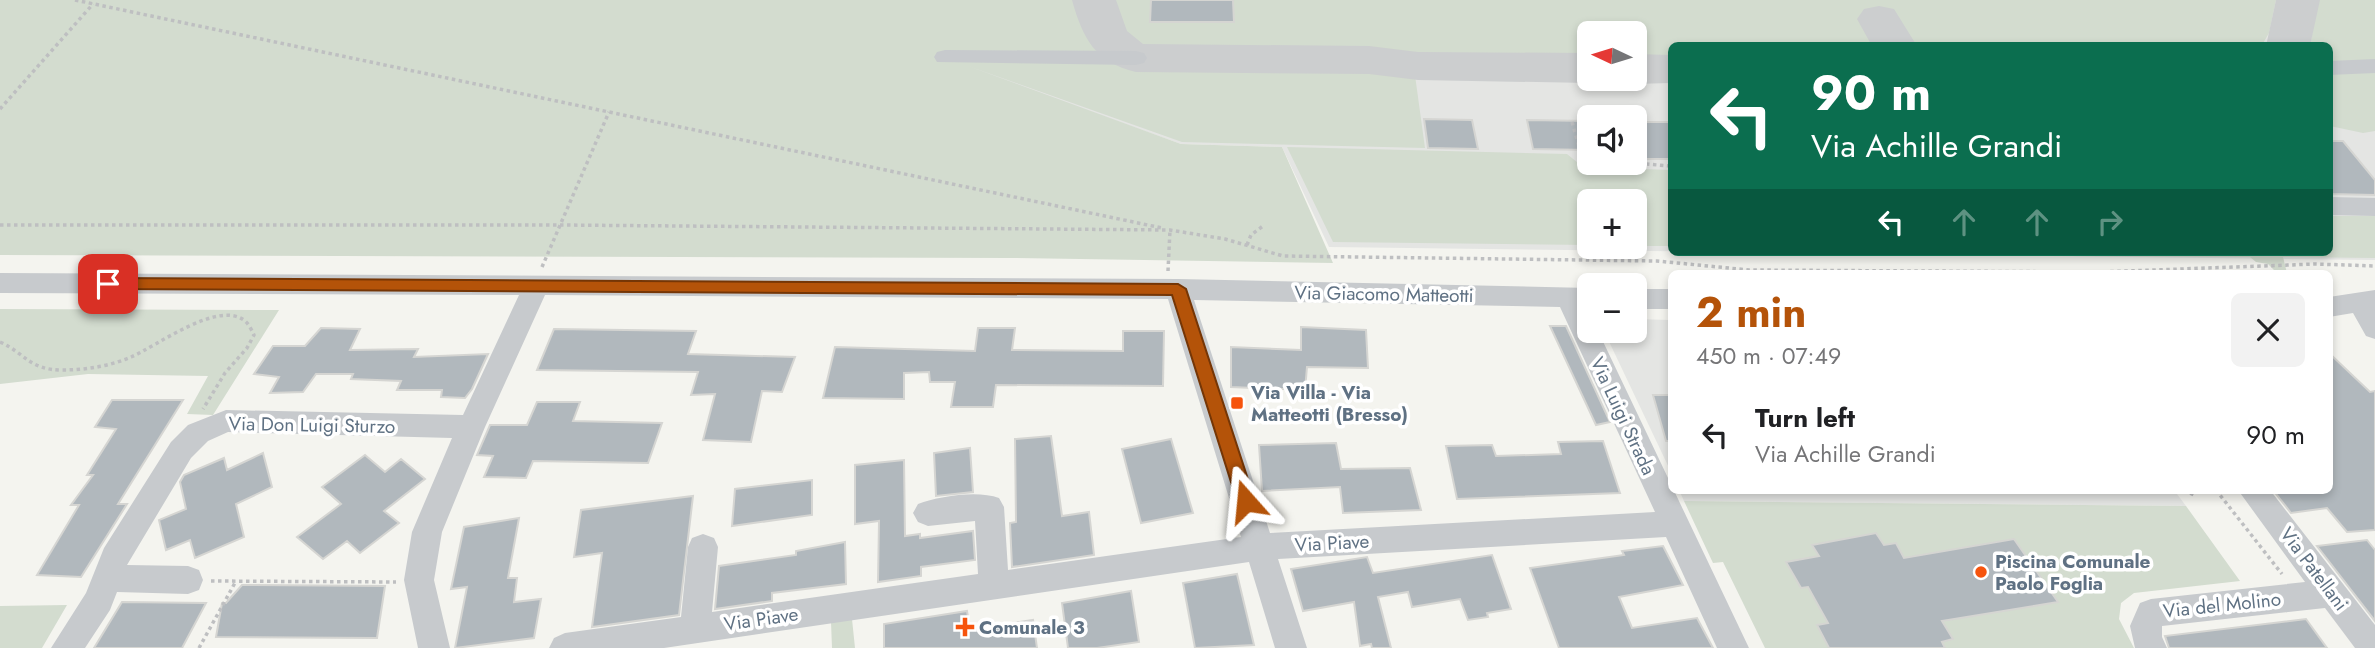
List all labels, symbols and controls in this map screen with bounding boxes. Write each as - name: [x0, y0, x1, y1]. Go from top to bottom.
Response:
- north arrow: [1577, 21, 1647, 91]
- map controls: [1577, 21, 1647, 343]
- text: 90 m: [1811, 58, 1931, 128]
- icon: left: [1696, 70, 1787, 161]
- button: sound: [1577, 105, 1647, 175]
- text: Via Achille Grandi: [1811, 123, 2062, 169]
- button: +: [1577, 189, 1647, 259]
- icon: left: [1872, 203, 1910, 241]
- icon: ahead: [1945, 203, 1983, 241]
- icon: ahead: [2018, 203, 2056, 241]
- icon: right: [2091, 203, 2129, 241]
- pin: [78, 254, 138, 314]
- icon: arrive: [89, 265, 127, 303]
- button: −: [1577, 273, 1647, 343]
- street label: Via Giacomo Matteotti: [1294, 279, 1474, 309]
- text: 2 min: [1696, 282, 1806, 343]
- button: close: [2231, 293, 2305, 367]
- text: 450 m · 07:49: [1696, 339, 1841, 373]
- street label: Via Luigi Strada: [1584, 353, 1662, 479]
- place label: Via Villa - Via Matteotti (Bresso): [1250, 379, 1408, 428]
- marker: Via Villa - Via Matteotti (Bresso): [1229, 395, 1245, 411]
- text: Turn left: [1755, 399, 1855, 437]
- street label: Via Don Luigi Sturzo: [228, 410, 396, 440]
- icon: left: [1696, 416, 1734, 454]
- text: 90 m: [2246, 416, 2305, 454]
- text: Via Achille Grandi: [1755, 437, 1936, 471]
- position arrow: [1209, 464, 1283, 538]
- street label: Via Patellani: [2274, 522, 2354, 616]
- street label: Via Piave: [1294, 528, 1370, 558]
- place label: Piscina Comunale Paolo Foglia: [1995, 548, 2151, 597]
- marker: Piscina Comunale Paolo Foglia: [1973, 564, 1989, 580]
- street label: Via del Molino: [2162, 585, 2282, 625]
- street label: Via Piave: [722, 600, 800, 638]
- place label: Comunale 3: [979, 614, 1085, 641]
- marker: Comunale 3: [957, 619, 973, 635]

